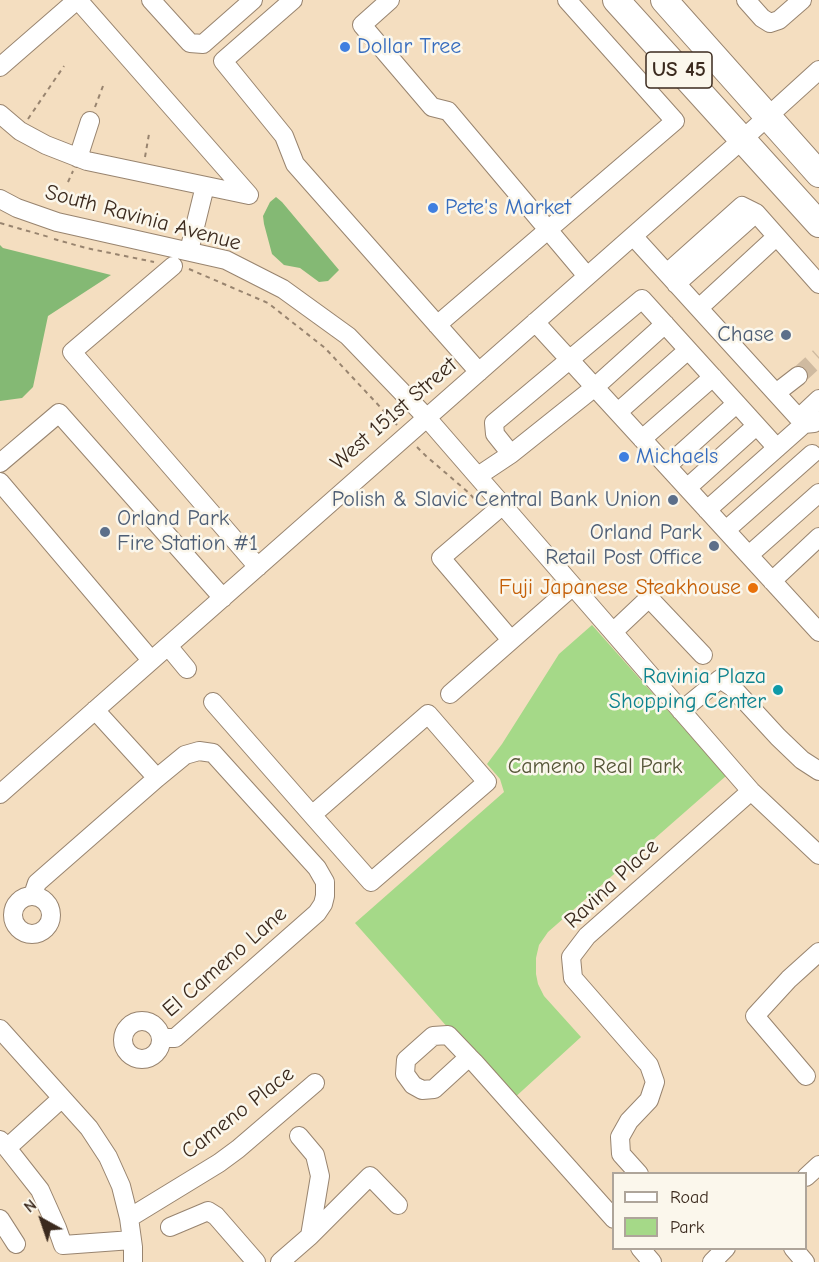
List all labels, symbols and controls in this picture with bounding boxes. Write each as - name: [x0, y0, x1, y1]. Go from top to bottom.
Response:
- place label: Dollar Tree: [357, 34, 461, 60]
- marker: Dollar Tree: [338, 40, 352, 54]
- road number: US 45: [646, 52, 712, 88]
- street label: South Ravinia Avenue: [42, 179, 244, 257]
- place label: Pete's Market: [445, 195, 571, 221]
- marker: Pete's Market: [426, 201, 440, 215]
- place label: Chase: [717, 322, 774, 348]
- marker: Chase: [779, 328, 793, 342]
- street label: West 151st Street: [325, 352, 463, 476]
- place label: Michaels: [636, 444, 718, 470]
- marker: Michaels: [617, 450, 631, 464]
- place label: Polish & Slavic Central Bank Union: [332, 487, 661, 513]
- marker: Polish & Slavic Central Bank Union: [666, 493, 680, 507]
- place label: Orland Park Fire Station #1: [117, 506, 258, 558]
- place label: Orland Park Retail Post Office: [545, 520, 702, 572]
- marker: Orland Park Fire Station #1: [98, 525, 112, 539]
- marker: Orland Park Retail Post Office: [707, 539, 721, 553]
- place label: Fuji Japanese Steakhouse: [499, 575, 741, 601]
- marker: Fuji Japanese Steakhouse: [746, 581, 760, 595]
- place label: Ravinia Plaza Shopping Center: [609, 664, 766, 716]
- marker: Ravinia Plaza Shopping Center: [771, 683, 785, 697]
- park label: Cameno Real Park: [508, 754, 682, 780]
- street label: Ravina Place: [559, 834, 665, 934]
- street label: El Cameno Lane: [158, 901, 292, 1023]
- street label: Cameno Place: [177, 1061, 299, 1165]
- legend: [612, 1172, 807, 1250]
- text: Road: [670, 1187, 709, 1208]
- north arrow: [12, 1190, 72, 1250]
- text: N: [21, 1196, 40, 1216]
- text: Park: [670, 1217, 704, 1238]

